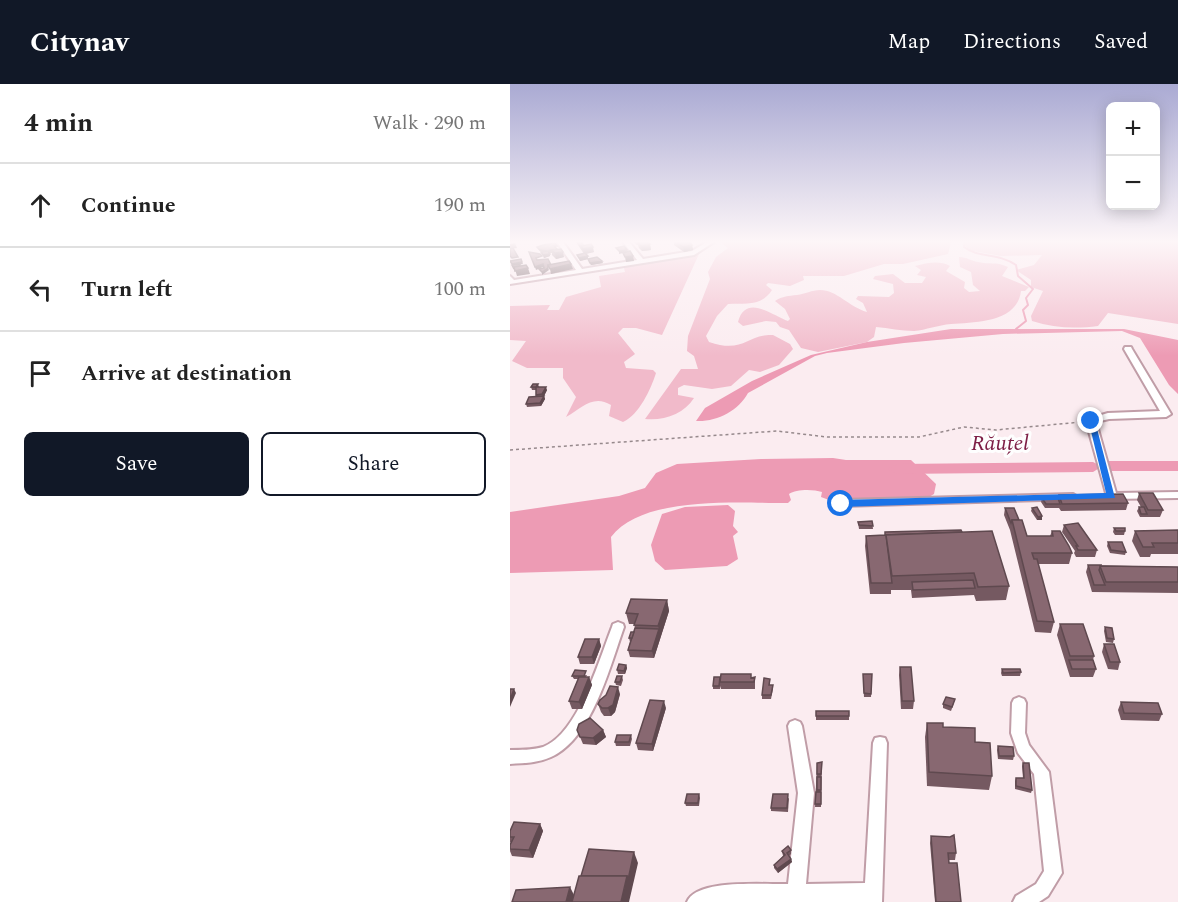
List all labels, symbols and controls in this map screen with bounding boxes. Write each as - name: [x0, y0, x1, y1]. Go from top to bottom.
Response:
- text: Citynav: [30, 21, 129, 64]
- text: Map: [888, 26, 930, 58]
- text: Directions: [963, 26, 1061, 58]
- text: Saved: [1094, 26, 1148, 58]
- map controls: [1106, 102, 1160, 210]
- button: +: [1106, 102, 1160, 156]
- text: 4 min: [24, 103, 93, 143]
- text: Walk · 290 m: [373, 108, 486, 138]
- button: −: [1106, 156, 1160, 210]
- icon: ahead: [24, 189, 57, 222]
- text: Continue: [81, 189, 176, 222]
- text: 190 m: [434, 190, 486, 220]
- icon: left: [24, 273, 57, 306]
- text: Turn left: [81, 273, 173, 306]
- text: 100 m: [434, 274, 486, 304]
- icon: arrive: [24, 357, 57, 390]
- text: Arrive at destination: [81, 357, 292, 390]
- route end: [1077, 407, 1103, 433]
- water label: Răuțel: [971, 427, 1029, 460]
- button: Save: [24, 432, 249, 496]
- button: Share: [261, 432, 486, 496]
- route start: [827, 490, 853, 516]

